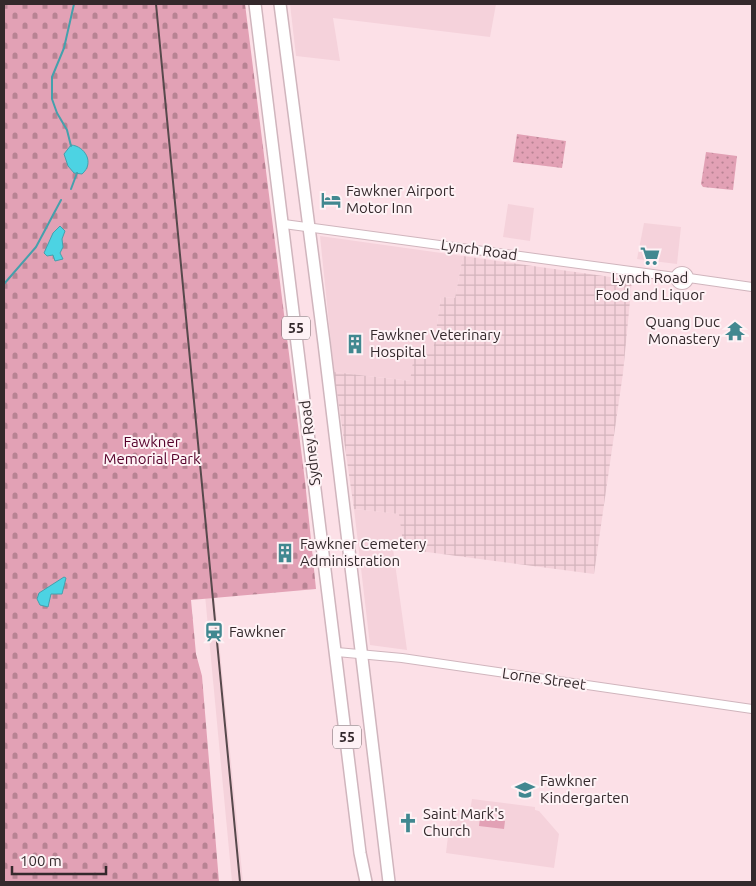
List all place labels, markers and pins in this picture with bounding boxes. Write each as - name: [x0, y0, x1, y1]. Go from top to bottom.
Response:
- place label: Fawkner Airport Motor Inn: [346, 182, 455, 216]
- hotel icon: Fawkner Airport Motor Inn: [320, 189, 342, 211]
- supermarket icon: Lynch Road Food and Liquor: [639, 245, 661, 267]
- place label: Lynch Road Food and Liquor: [595, 269, 705, 303]
- place label: Quang Duc Monastery: [645, 313, 720, 347]
- temple icon: Quang Duc Monastery: [724, 320, 746, 342]
- place label: Fawkner Veterinary Hospital: [370, 326, 500, 360]
- building icon: Fawkner Veterinary Hospital: [344, 333, 366, 355]
- place label: Fawkner Cemetery Administration: [300, 535, 426, 569]
- building icon: Fawkner Cemetery Administration: [274, 542, 296, 564]
- station icon: Fawkner: [203, 621, 225, 643]
- place label: Fawkner: [229, 623, 286, 640]
- place label: Fawkner Kindergarten: [540, 772, 629, 806]
- school or university icon: Fawkner Kindergarten: [514, 779, 536, 801]
- place label: Saint Mark's Church: [423, 805, 504, 839]
- church icon: Saint Mark's Church: [397, 812, 419, 834]

